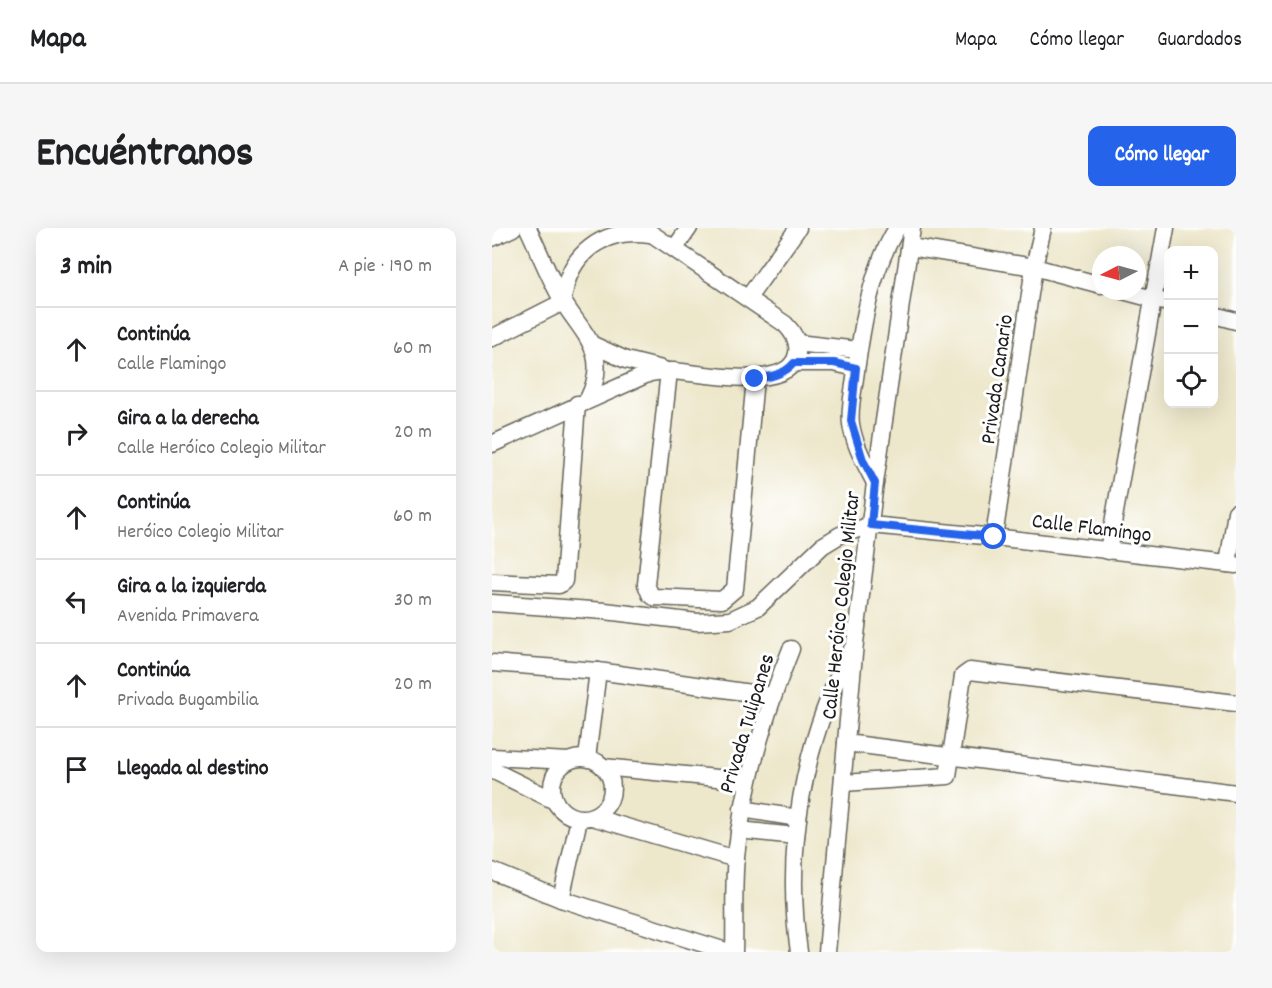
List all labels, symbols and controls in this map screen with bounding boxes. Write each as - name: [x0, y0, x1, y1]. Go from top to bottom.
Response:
- text: Mapa: [30, 21, 86, 61]
- text: Mapa: [955, 26, 997, 56]
- text: Cómo llegar: [1030, 26, 1124, 56]
- text: Guardados: [1157, 26, 1242, 56]
- text: Encuéntranos: [36, 126, 254, 186]
- button: Cómo llegar: [1088, 126, 1236, 186]
- north arrow: [1092, 246, 1146, 300]
- map controls: [1164, 246, 1218, 408]
- button: +: [1164, 246, 1218, 300]
- text: 3 min: [60, 249, 112, 286]
- text: A pie · 190 m: [338, 253, 432, 281]
- button: −: [1164, 300, 1218, 354]
- street label: Privada Canario: [974, 312, 1023, 447]
- text: Continúa: [117, 320, 190, 351]
- icon: ahead: [60, 333, 93, 366]
- text: 60 m: [393, 335, 432, 363]
- text: Calle Flamingo: [117, 351, 227, 379]
- button: locate: [1164, 354, 1218, 408]
- route end: [741, 365, 767, 391]
- text: Gira a la derecha: [117, 404, 259, 435]
- icon: right: [60, 417, 93, 450]
- text: 20 m: [394, 419, 432, 447]
- text: Calle Heróico Colegio Militar: [117, 435, 326, 463]
- text: Continúa: [117, 488, 190, 519]
- street label: Calle Heróico Colegio Militar: [815, 489, 870, 721]
- icon: ahead: [60, 501, 93, 534]
- text: 60 m: [393, 503, 432, 531]
- street label: Calle Flamingo: [1030, 507, 1153, 552]
- text: Heróico Colegio Militar: [117, 519, 284, 547]
- route start: [980, 523, 1006, 549]
- text: Gira a la izquierda: [117, 572, 266, 603]
- icon: left: [60, 585, 93, 618]
- text: 30 m: [394, 587, 432, 615]
- text: Avenida Primavera: [117, 603, 259, 631]
- street label: Privada Tulipanes: [712, 650, 784, 798]
- text: Continúa: [117, 656, 190, 687]
- icon: ahead: [60, 669, 93, 702]
- text: 20 m: [394, 671, 432, 699]
- text: Privada Bugambilia: [117, 687, 258, 715]
- icon: arrive: [60, 753, 93, 786]
- text: Llegada al destino: [117, 754, 269, 785]

